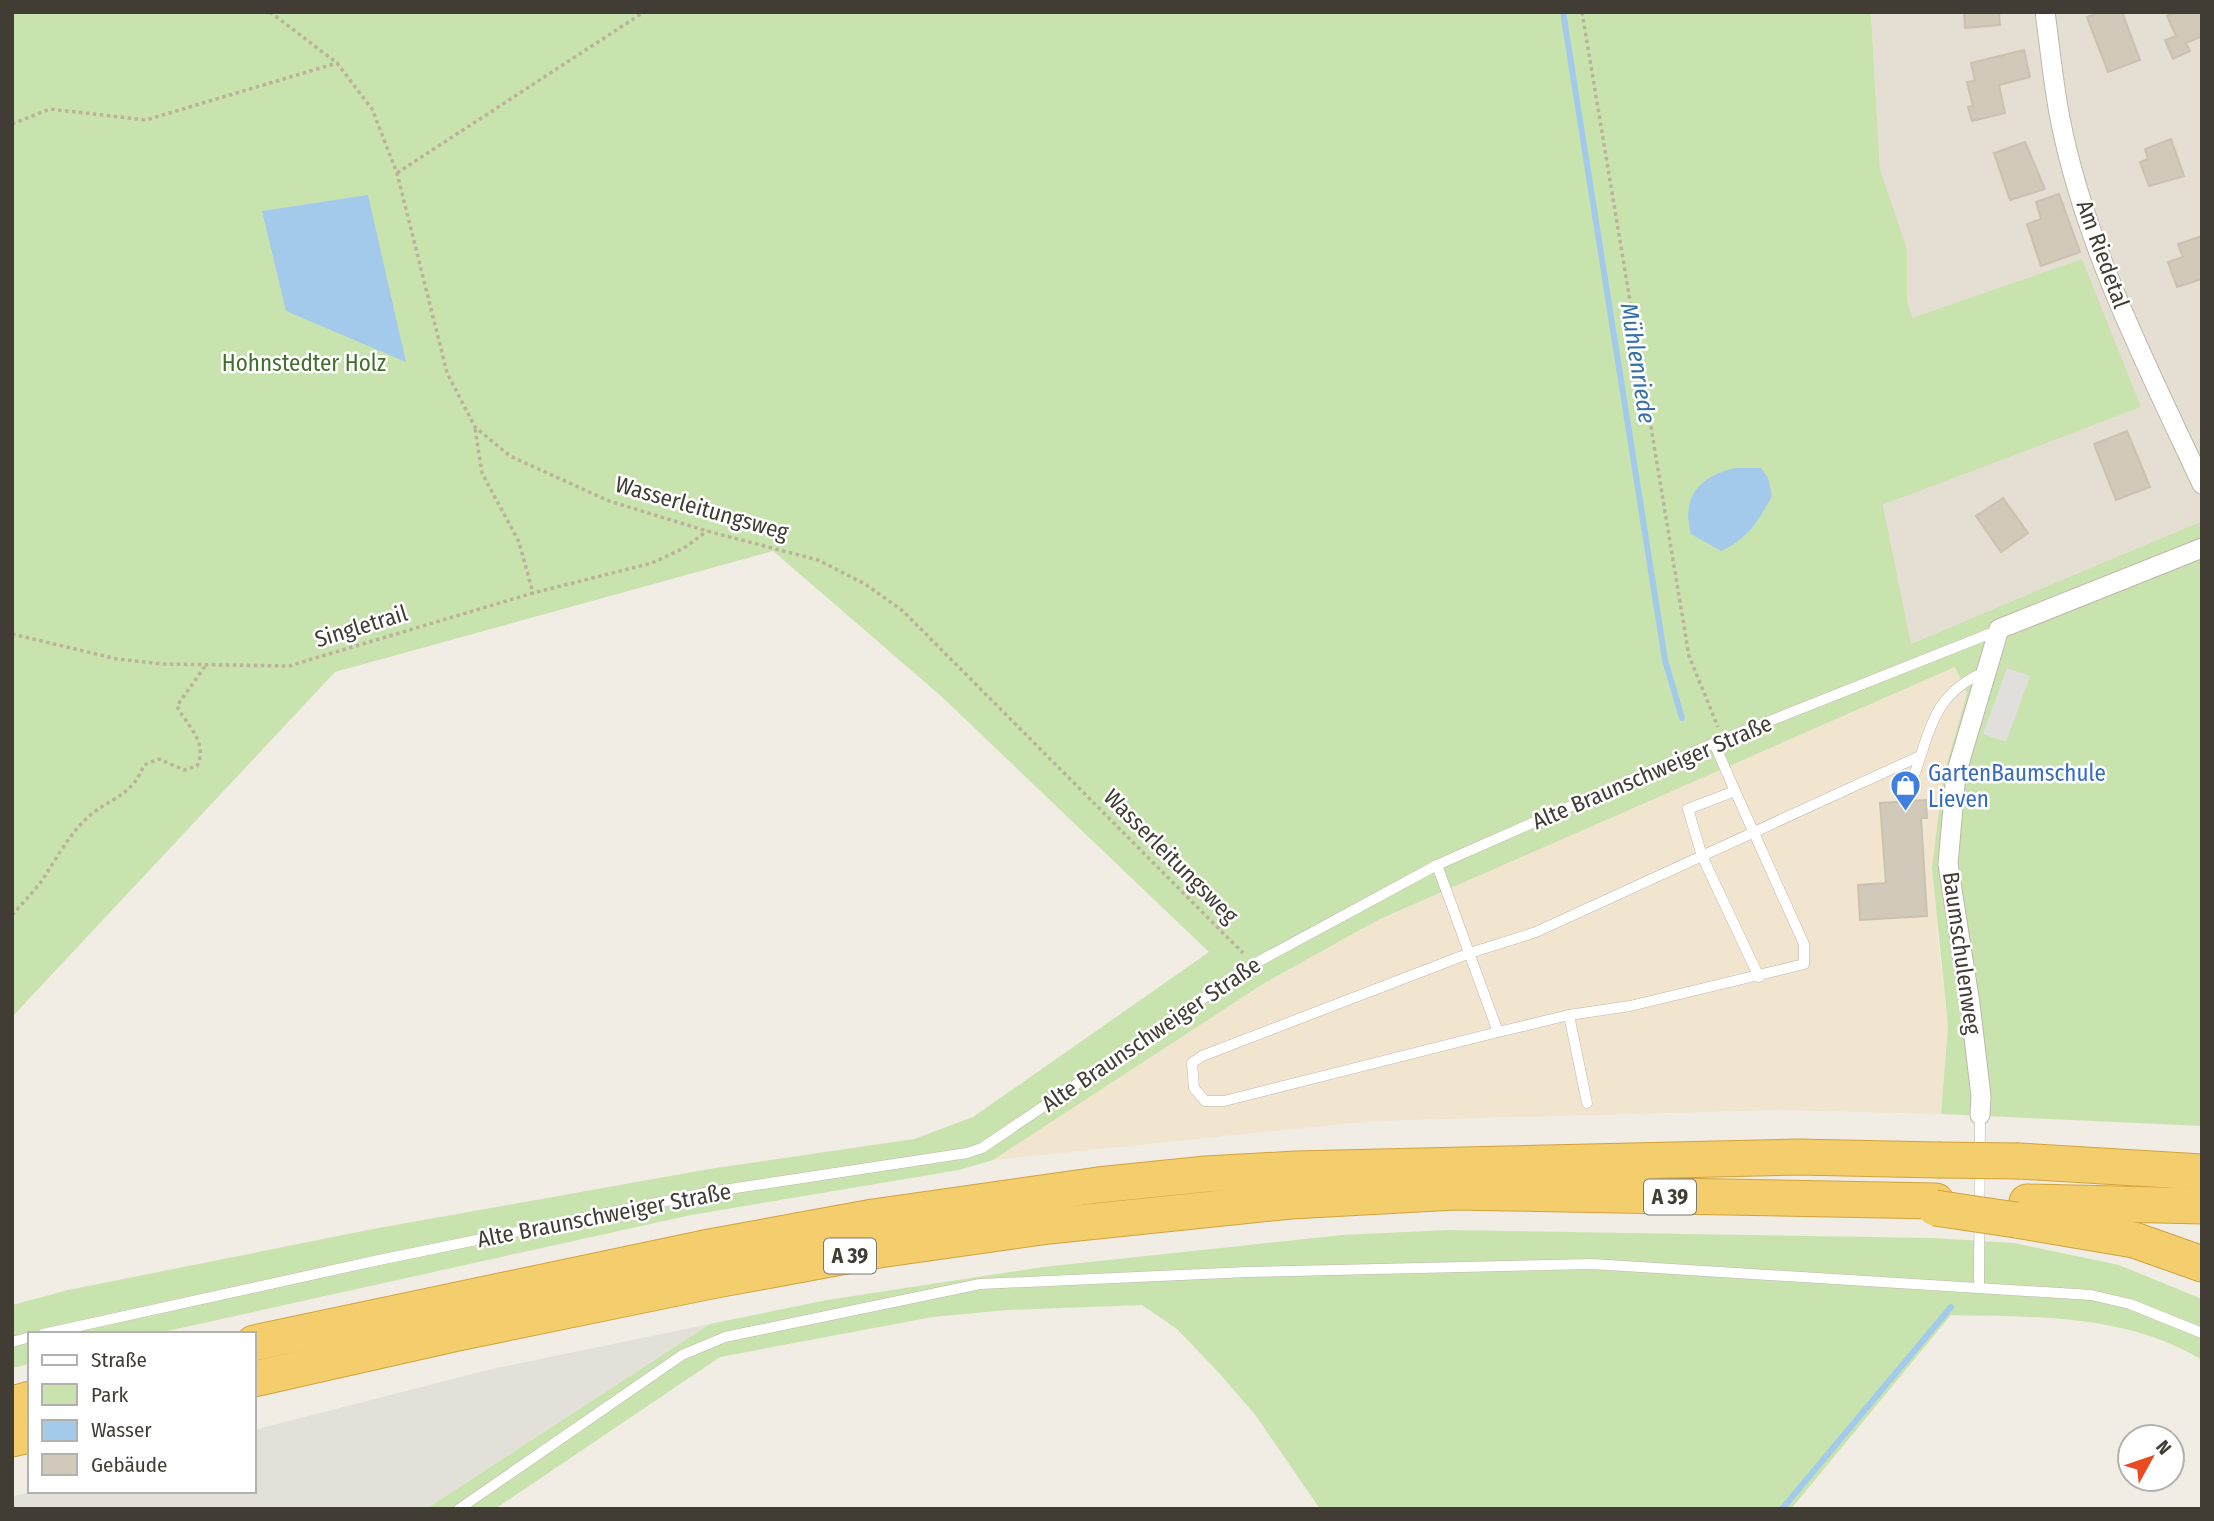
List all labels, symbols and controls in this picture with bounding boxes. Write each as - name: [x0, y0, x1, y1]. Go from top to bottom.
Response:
- street label: Am Riedetal: [2071, 196, 2135, 312]
- water label: Mühlenriede: [1615, 301, 1661, 425]
- park label: Hohnstedter Holz: [222, 349, 386, 377]
- street label: Wasserleitungsweg: [612, 470, 792, 546]
- street label: Singletrail: [311, 599, 411, 653]
- street label: Alte Braunschweiger Straße: [1528, 709, 1776, 835]
- place label: GartenBaumschule Lieven: [1928, 759, 2106, 813]
- shop icon: GartenBaumschule Lieven: [1888, 769, 1922, 813]
- street label: Wasserleitungsweg: [1098, 783, 1244, 929]
- street label: Baumschulenweg: [1937, 870, 1987, 1036]
- street label: Alte Braunschweiger Straße: [1036, 950, 1266, 1118]
- street label: Alte Braunschweiger Straße: [475, 1177, 733, 1253]
- road number: A 39: [1644, 1180, 1696, 1214]
- road number: A 39: [824, 1238, 876, 1274]
- legend: [28, 1332, 256, 1493]
- text: Straße: [91, 1347, 147, 1373]
- text: Park: [91, 1382, 129, 1408]
- text: Wasser: [91, 1417, 152, 1443]
- north arrow: [2116, 1423, 2186, 1493]
- text: N: [2151, 1436, 2176, 1459]
- text: Gebäude: [91, 1452, 167, 1478]

